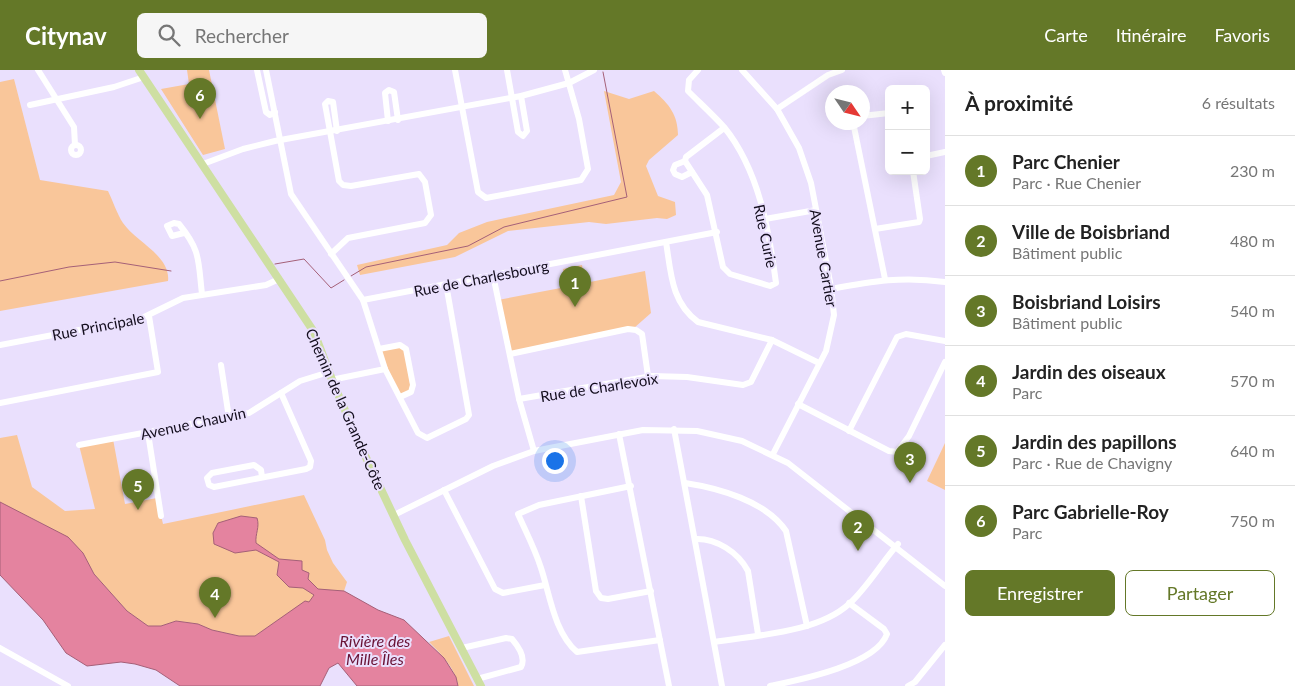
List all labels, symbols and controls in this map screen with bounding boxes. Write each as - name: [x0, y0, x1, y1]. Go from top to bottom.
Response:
- search box: [137, 13, 487, 58]
- text: Citynav: [25, 21, 107, 50]
- icon: search: [155, 21, 183, 49]
- text: Rechercher: [195, 24, 289, 47]
- text: Carte: [1044, 24, 1088, 46]
- text: Itinéraire: [1116, 24, 1186, 46]
- text: Favoris: [1214, 24, 1270, 46]
- pin: 6: [184, 78, 216, 119]
- north arrow: [825, 85, 870, 130]
- map controls: [885, 85, 930, 175]
- button: +: [885, 85, 930, 130]
- text: À proximité: [965, 90, 1073, 115]
- text: 6 résultats: [1202, 93, 1275, 112]
- button: −: [885, 130, 930, 175]
- text: Parc Chenier: [1012, 150, 1120, 173]
- text: 1: [976, 161, 986, 180]
- text: 230 m: [1230, 161, 1275, 180]
- text: Parc · Rue Chenier: [1012, 173, 1141, 192]
- street label: Rue Curie: [750, 203, 782, 269]
- street label: Avenue Cartier: [807, 208, 842, 309]
- text: Ville de Boisbriand: [1012, 220, 1170, 243]
- text: 2: [976, 231, 986, 250]
- text: 480 m: [1230, 231, 1275, 250]
- text: Bâtiment public: [1012, 243, 1122, 262]
- street label: Rue de Charlesbourg: [412, 256, 550, 300]
- pin: 1: [559, 266, 591, 307]
- text: Boisbriand Loisirs: [1012, 290, 1161, 313]
- text: 3: [976, 301, 986, 320]
- text: 540 m: [1230, 301, 1275, 320]
- street label: Rue Principale: [50, 308, 146, 344]
- text: Bâtiment public: [1012, 313, 1122, 332]
- street label: Chemin de la Grande-Côte: [302, 325, 390, 493]
- text: Jardin des oiseaux: [1012, 360, 1166, 383]
- street label: Rue de Charlevoix: [539, 369, 660, 405]
- text: 4: [976, 371, 986, 390]
- text: 570 m: [1230, 371, 1275, 390]
- text: Parc: [1012, 383, 1042, 402]
- street label: Avenue Chauvin: [139, 403, 247, 443]
- text: Jardin des papillons: [1012, 430, 1177, 453]
- text: 5: [976, 441, 986, 460]
- text: 640 m: [1230, 441, 1275, 460]
- pin: 3: [894, 442, 926, 483]
- your location: [542, 448, 568, 474]
- text: Parc · Rue de Chavigny: [1012, 453, 1172, 472]
- pin: 5: [122, 469, 154, 510]
- text: Parc Gabrielle-Roy: [1012, 500, 1169, 523]
- pin: 2: [842, 510, 874, 551]
- text: 6: [976, 511, 986, 530]
- text: 750 m: [1230, 511, 1275, 530]
- text: Parc: [1012, 523, 1042, 542]
- button: Enregistrer: [965, 570, 1115, 616]
- button: Partager: [1125, 570, 1275, 616]
- pin: 4: [199, 577, 231, 618]
- water label: Rivière des Mille Îles: [340, 631, 411, 668]

